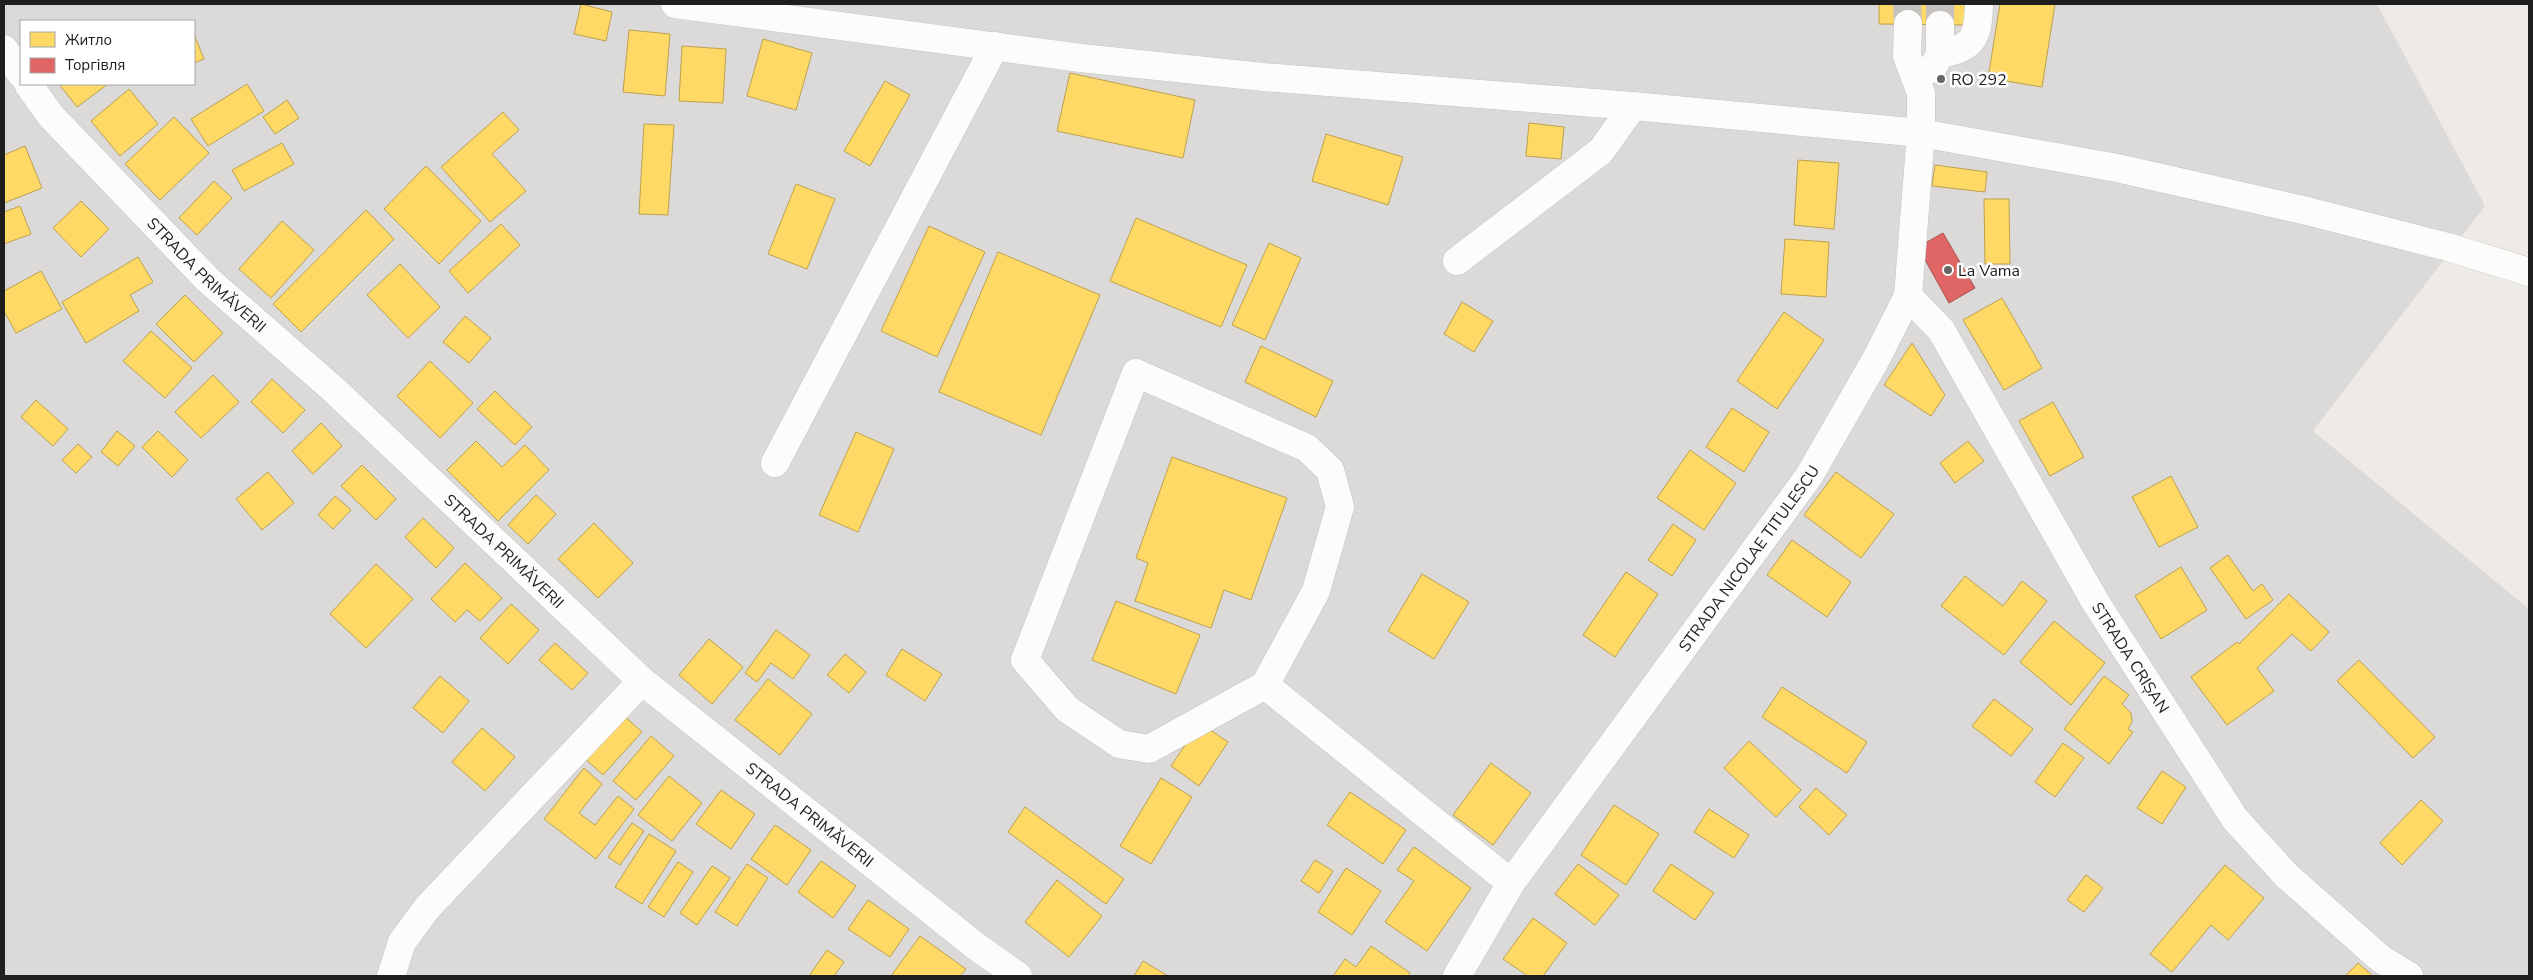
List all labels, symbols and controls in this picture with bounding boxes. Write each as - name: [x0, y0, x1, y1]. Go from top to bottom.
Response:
- legend: [20, 20, 195, 85]
- text: Житло: [65, 30, 112, 50]
- text: Торгівля: [65, 55, 125, 75]
- place label: RO 292: [1951, 69, 2007, 91]
- marker: RO 292: [1935, 73, 1947, 85]
- street label: STRADA PRIMĂVERII: [142, 213, 271, 338]
- place label: La Vama: [1958, 260, 2020, 282]
- marker: La Vama: [1942, 264, 1954, 276]
- street label: STRADA NICOLAE TITULESCU: [1674, 461, 1825, 657]
- street label: STRADA PRIMĂVERII: [439, 489, 568, 614]
- street label: STRADA CRIȘAN: [2086, 598, 2174, 718]
- street label: STRADA PRIMĂVERII: [741, 758, 878, 873]

